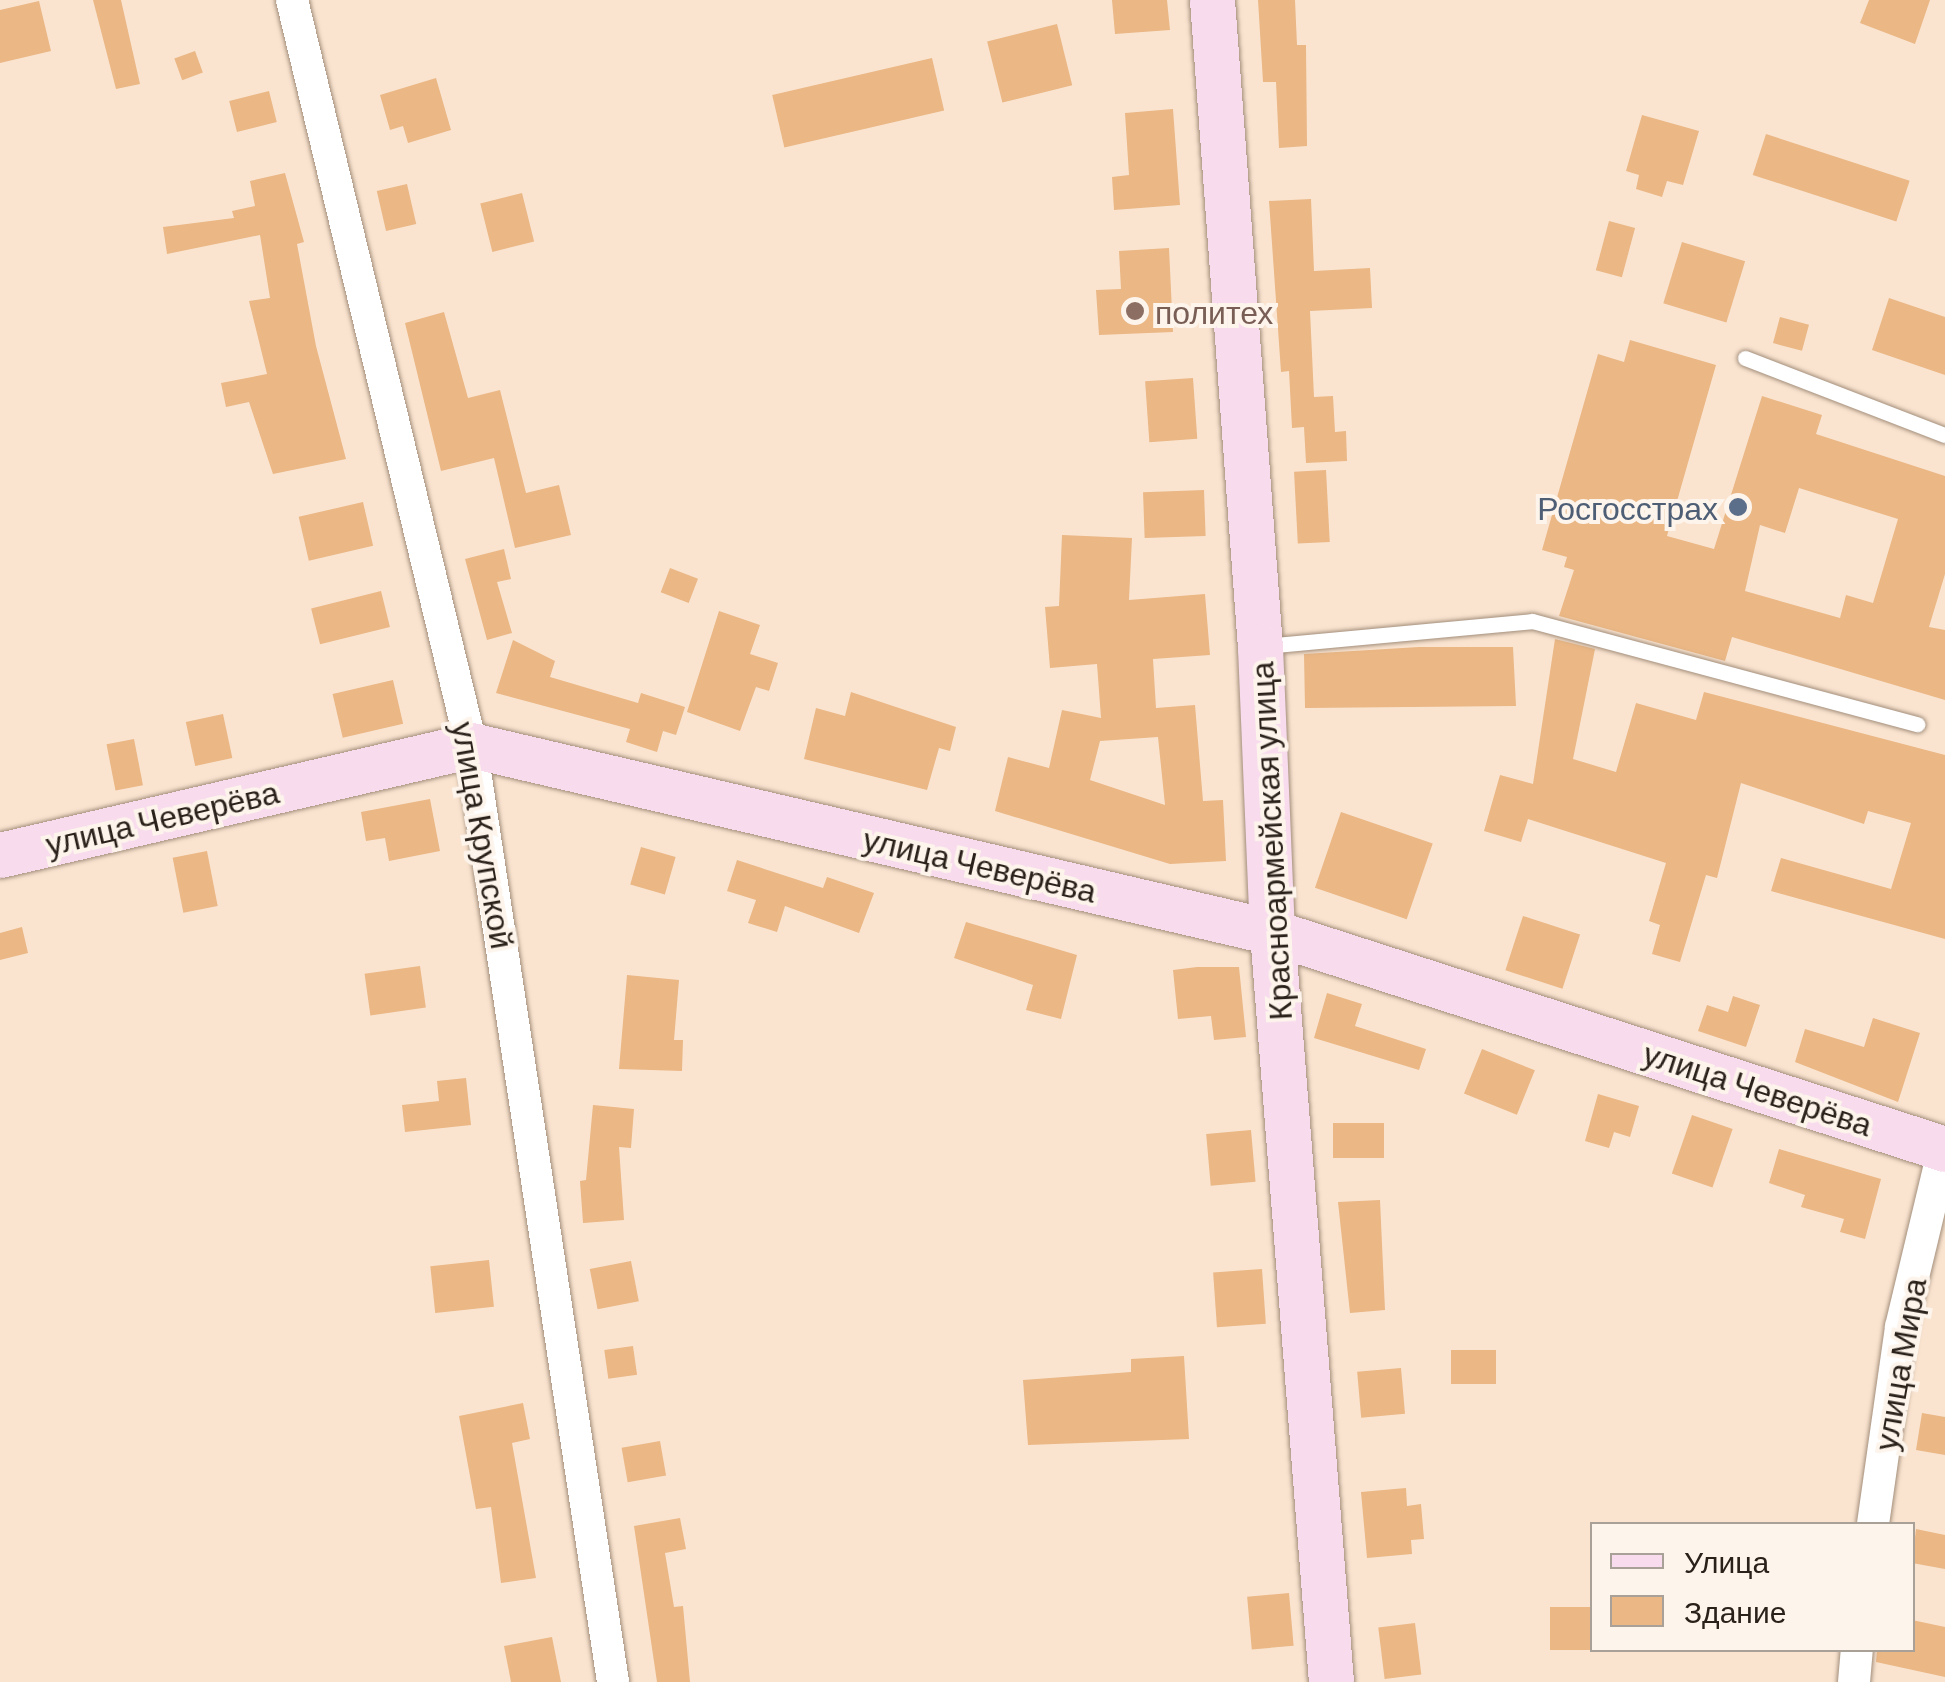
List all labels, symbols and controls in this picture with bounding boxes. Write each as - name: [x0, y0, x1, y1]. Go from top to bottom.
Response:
- place label: политех: [1155, 292, 1273, 330]
- marker: политех: [1124, 300, 1146, 322]
- place label: Росгосстрах: [1537, 488, 1718, 526]
- marker: Росгосстрах: [1727, 496, 1749, 518]
- street label: Красноармейская улица: [1241, 661, 1299, 1021]
- street label: улица Крупской: [445, 719, 523, 951]
- street label: улица Чеверёва: [42, 772, 282, 862]
- street label: улица Чеверёва: [860, 819, 1100, 909]
- street label: улица Чеверёва: [1639, 1033, 1877, 1143]
- street label: улица Мира: [1865, 1275, 1933, 1453]
- legend: [1590, 1522, 1915, 1652]
- text: Улица: [1684, 1543, 1769, 1579]
- text: Здание: [1684, 1593, 1786, 1629]

